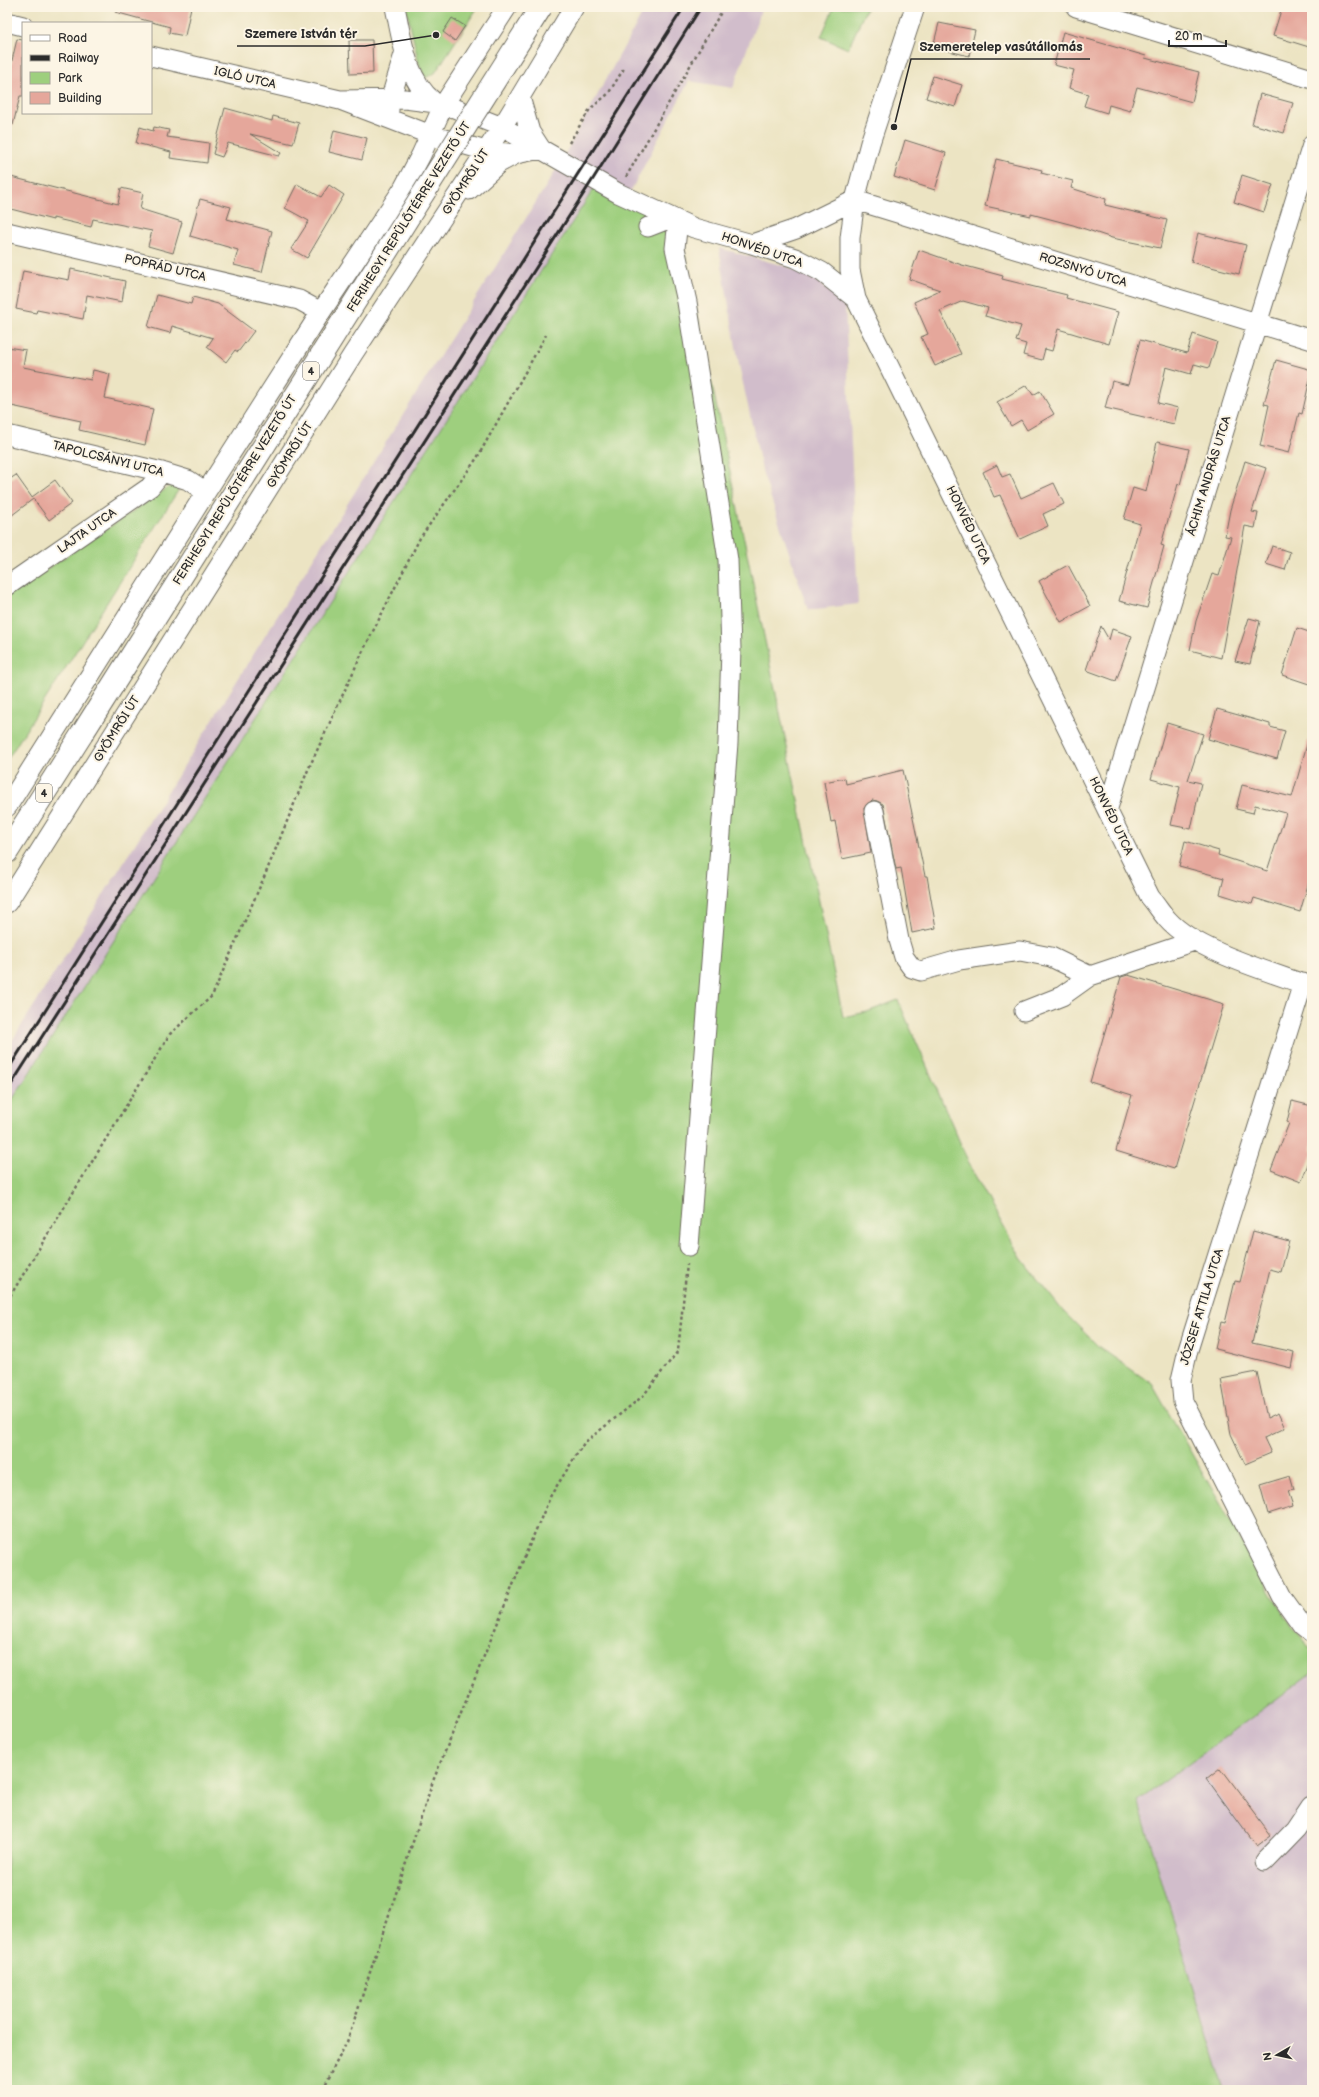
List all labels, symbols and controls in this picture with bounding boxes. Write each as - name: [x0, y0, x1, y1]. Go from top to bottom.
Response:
- callout: Szemere István tér: [237, 21, 365, 46]
- legend: [22, 22, 152, 114]
- scale bar: [1169, 22, 1226, 48]
- text: Szemere István tér: [245, 26, 358, 42]
- text: 20 m: [1175, 29, 1202, 44]
- text: Road: [58, 31, 87, 46]
- callout: Szemeretelep vasútállomás: [911, 34, 1090, 59]
- text: Szemeretelep vasútállomás: [919, 39, 1083, 55]
- text: Railway: [58, 51, 100, 66]
- street label: IGLÓ UTCA: [213, 62, 278, 93]
- text: Park: [58, 71, 82, 86]
- text: Building: [58, 91, 102, 106]
- street label: FERIHEGYI REPÜLŐTÉRRE VEZETŐ ÚT: [342, 117, 475, 315]
- street label: GYÖMRŐI ÚT: [437, 145, 493, 218]
- street label: HONVÉD UTCA: [719, 228, 806, 271]
- street label: ROZSNYÓ UTCA: [1037, 248, 1130, 291]
- street label: POPRÁD UTCA: [123, 249, 208, 285]
- road number: 4: [303, 362, 319, 380]
- street label: FERIHEGYI REPÜLŐTÉRRE VEZETŐ ÚT: [168, 390, 301, 588]
- street label: ÁCHIM ANDRÁS UTCA: [1182, 413, 1235, 538]
- street label: GYÖMRŐI ÚT: [262, 417, 317, 491]
- street label: TAPOLCSÁNYI UTCA: [51, 436, 166, 480]
- street label: HONVÉD UTCA: [943, 483, 995, 567]
- street label: LAJTA UTCA: [55, 505, 120, 557]
- street label: GYÖMRŐI ÚT: [89, 691, 144, 765]
- street label: HONVÉD UTCA: [1086, 774, 1138, 858]
- road number: 4: [36, 784, 52, 802]
- street label: JÓZSEF ATTILA UTCA: [1175, 1246, 1227, 1367]
- north arrow: [1257, 2035, 1297, 2075]
- text: N: [1261, 2051, 1275, 2062]

